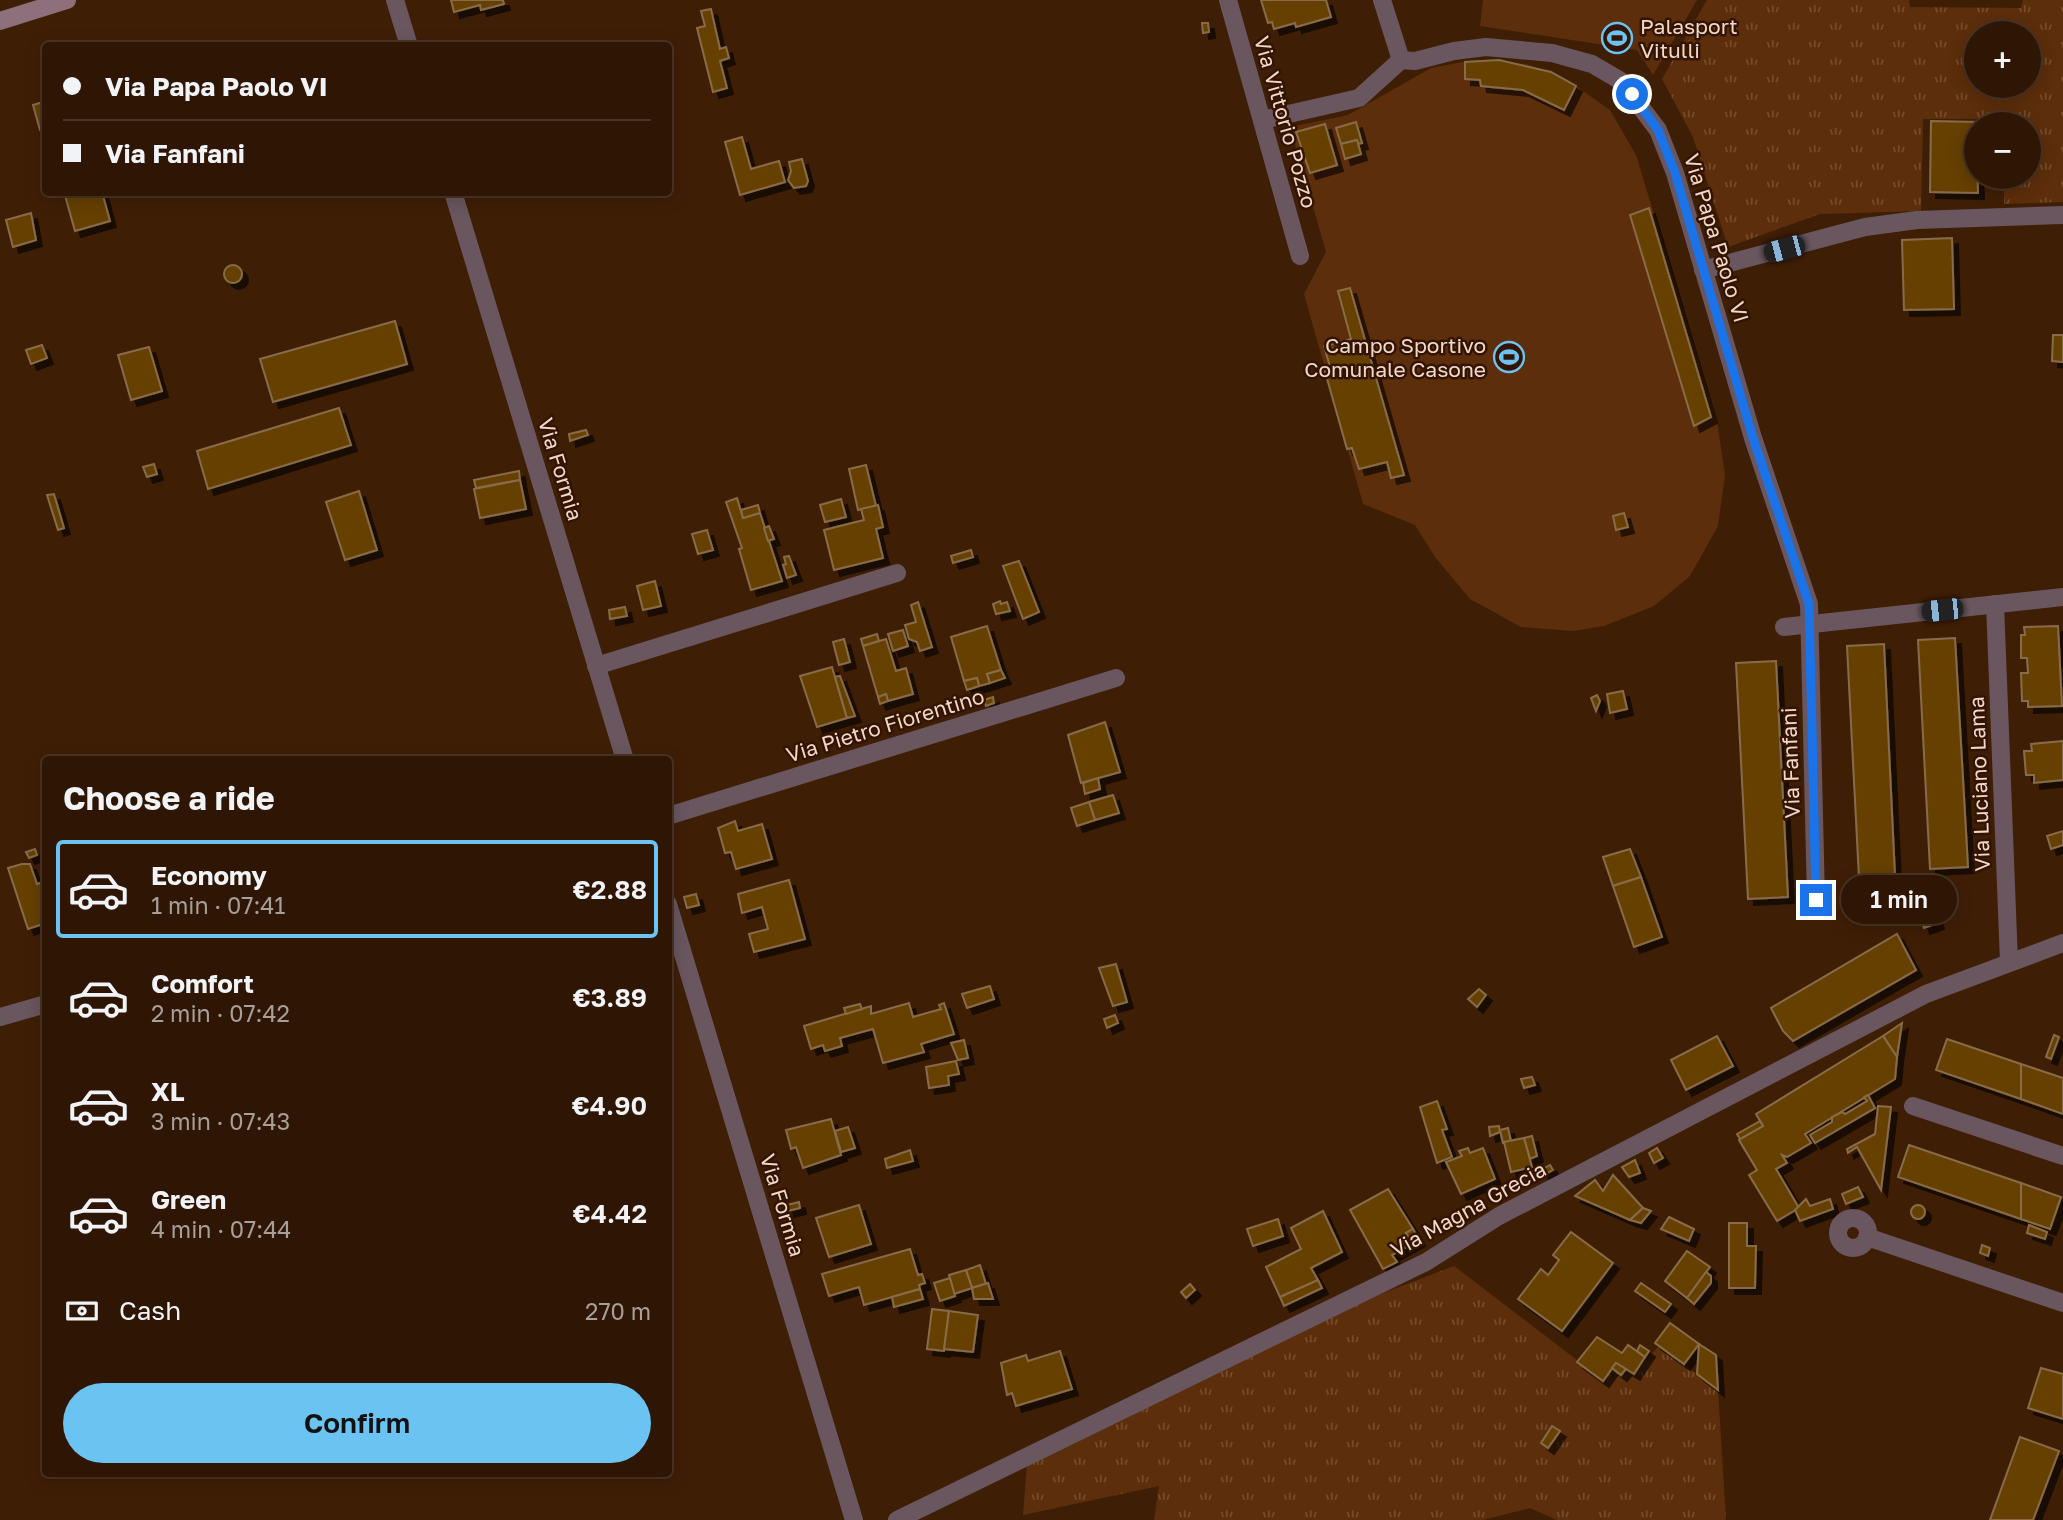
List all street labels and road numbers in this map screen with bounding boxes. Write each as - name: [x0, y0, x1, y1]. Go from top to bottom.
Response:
- street label: Via Vittorio Pozzo: [1249, 33, 1323, 211]
- street label: Via Papa Paolo VI: [1679, 150, 1755, 326]
- street label: Via Formia: [533, 415, 589, 523]
- street label: Via Pietro Fiorentino: [783, 682, 987, 768]
- street label: Via Luciano Lama: [1963, 696, 1995, 872]
- street label: Via Fanfani: [1775, 707, 1805, 819]
- street label: Via Formia: [755, 1151, 811, 1259]
- street label: Via Magna Grecia: [1386, 1156, 1550, 1262]

